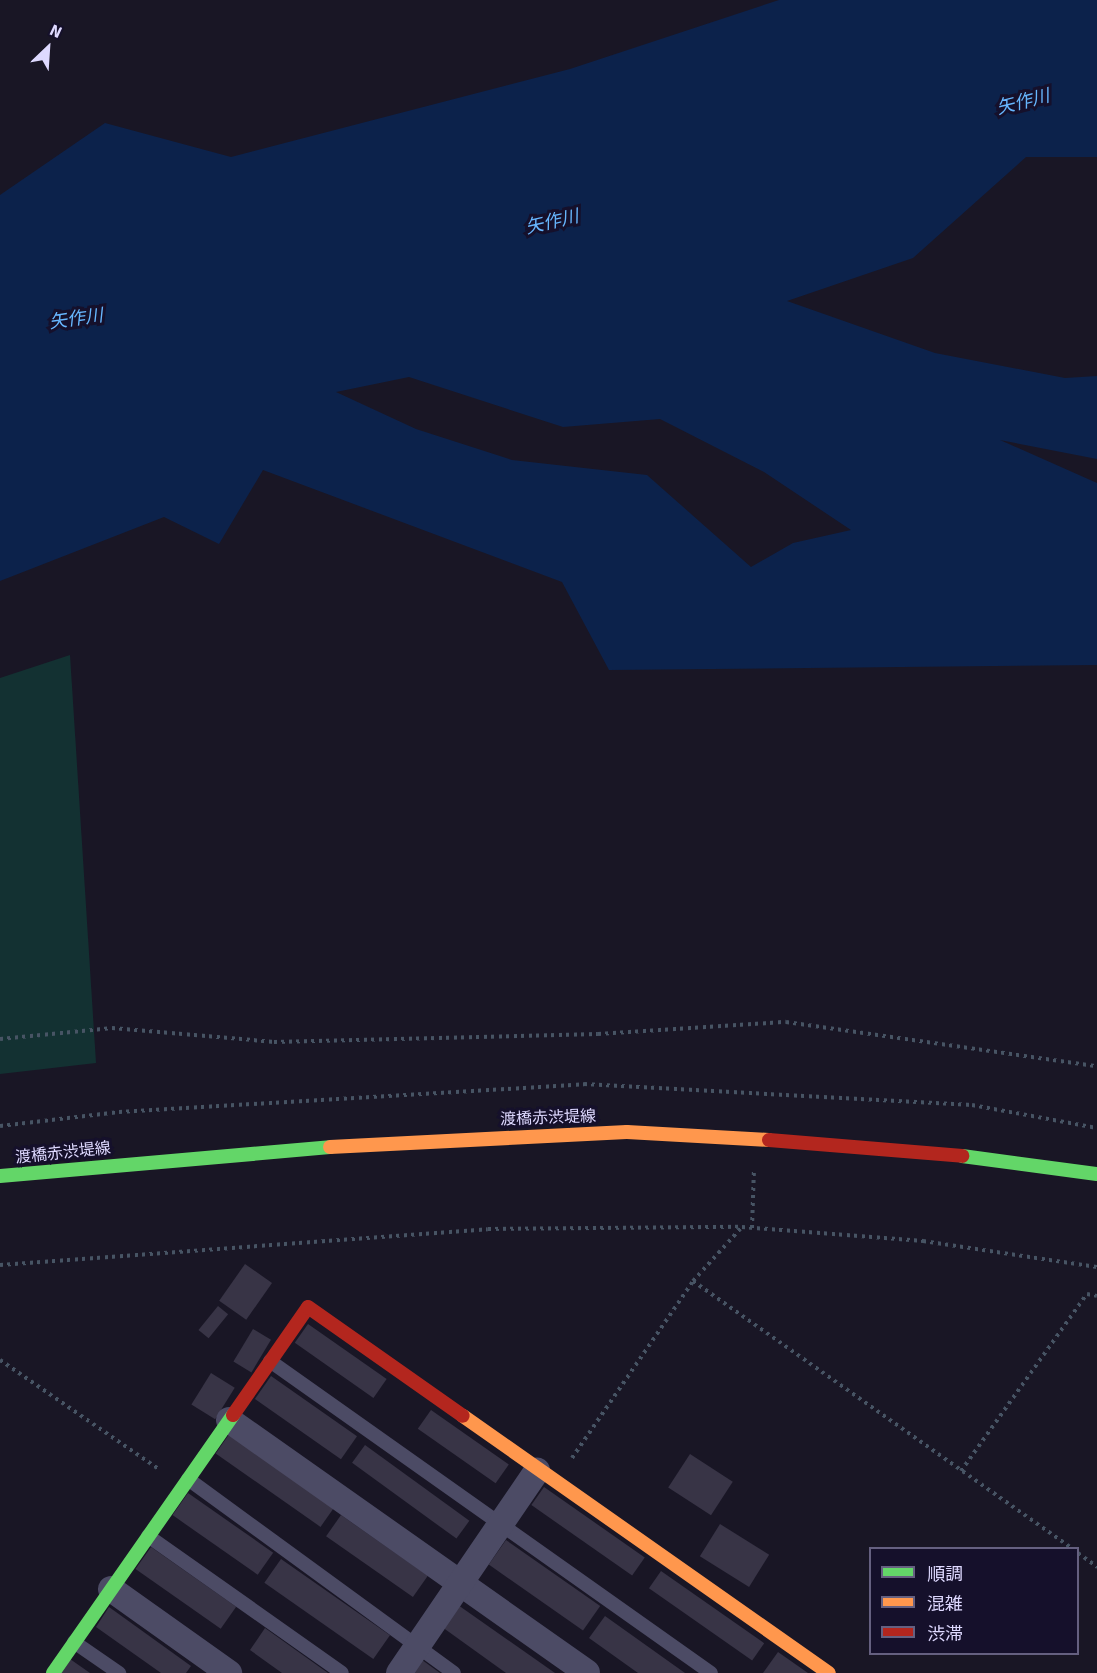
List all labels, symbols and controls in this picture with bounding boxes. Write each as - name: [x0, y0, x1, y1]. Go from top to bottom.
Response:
- north arrow: [18, 18, 78, 78]
- text: N: [46, 20, 65, 43]
- water label: 矢作川: [994, 85, 1052, 119]
- water label: 矢作川: [523, 205, 581, 239]
- water label: 矢作川: [48, 305, 104, 333]
- street label: 渡橋赤渋堤線: [500, 1107, 596, 1129]
- street label: 渡橋赤渋堤線: [14, 1138, 112, 1168]
- legend: [869, 1547, 1079, 1655]
- text: 順調: [927, 1563, 963, 1585]
- text: 混雑: [927, 1593, 963, 1615]
- text: 渋滞: [927, 1623, 963, 1645]

